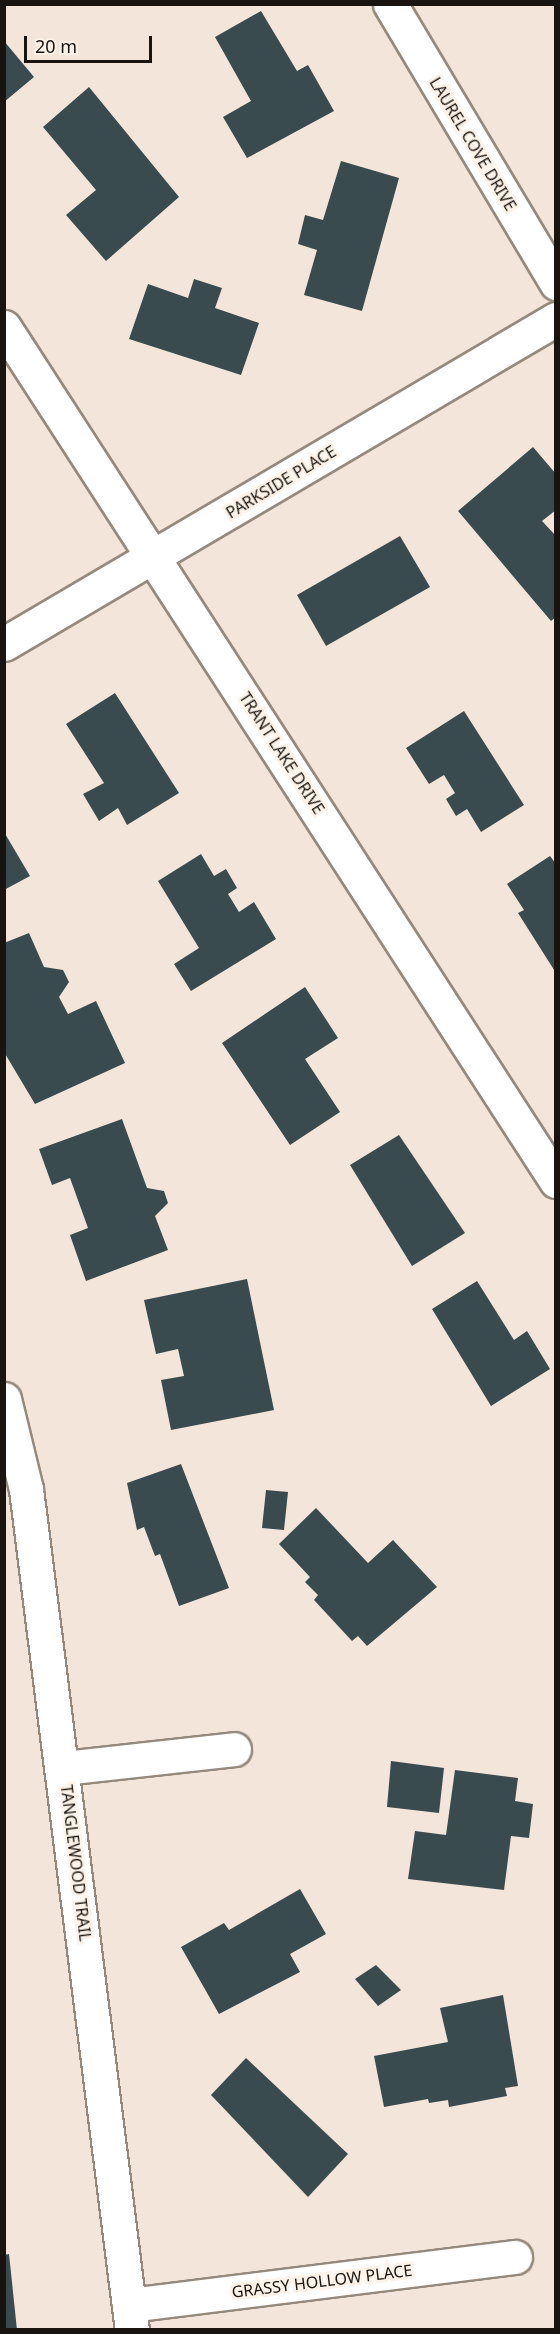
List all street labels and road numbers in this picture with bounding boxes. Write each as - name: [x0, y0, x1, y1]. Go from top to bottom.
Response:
- street label: LAUREL COVE DRIVE: [426, 74, 520, 214]
- street label: PARKSIDE PLACE: [223, 442, 339, 522]
- street label: TRANT LAKE DRIVE: [235, 688, 329, 818]
- street label: TANGLEWOOD TRAIL: [57, 1784, 95, 1942]
- street label: GRASSY HOLLOW PLACE: [231, 2260, 413, 2302]

